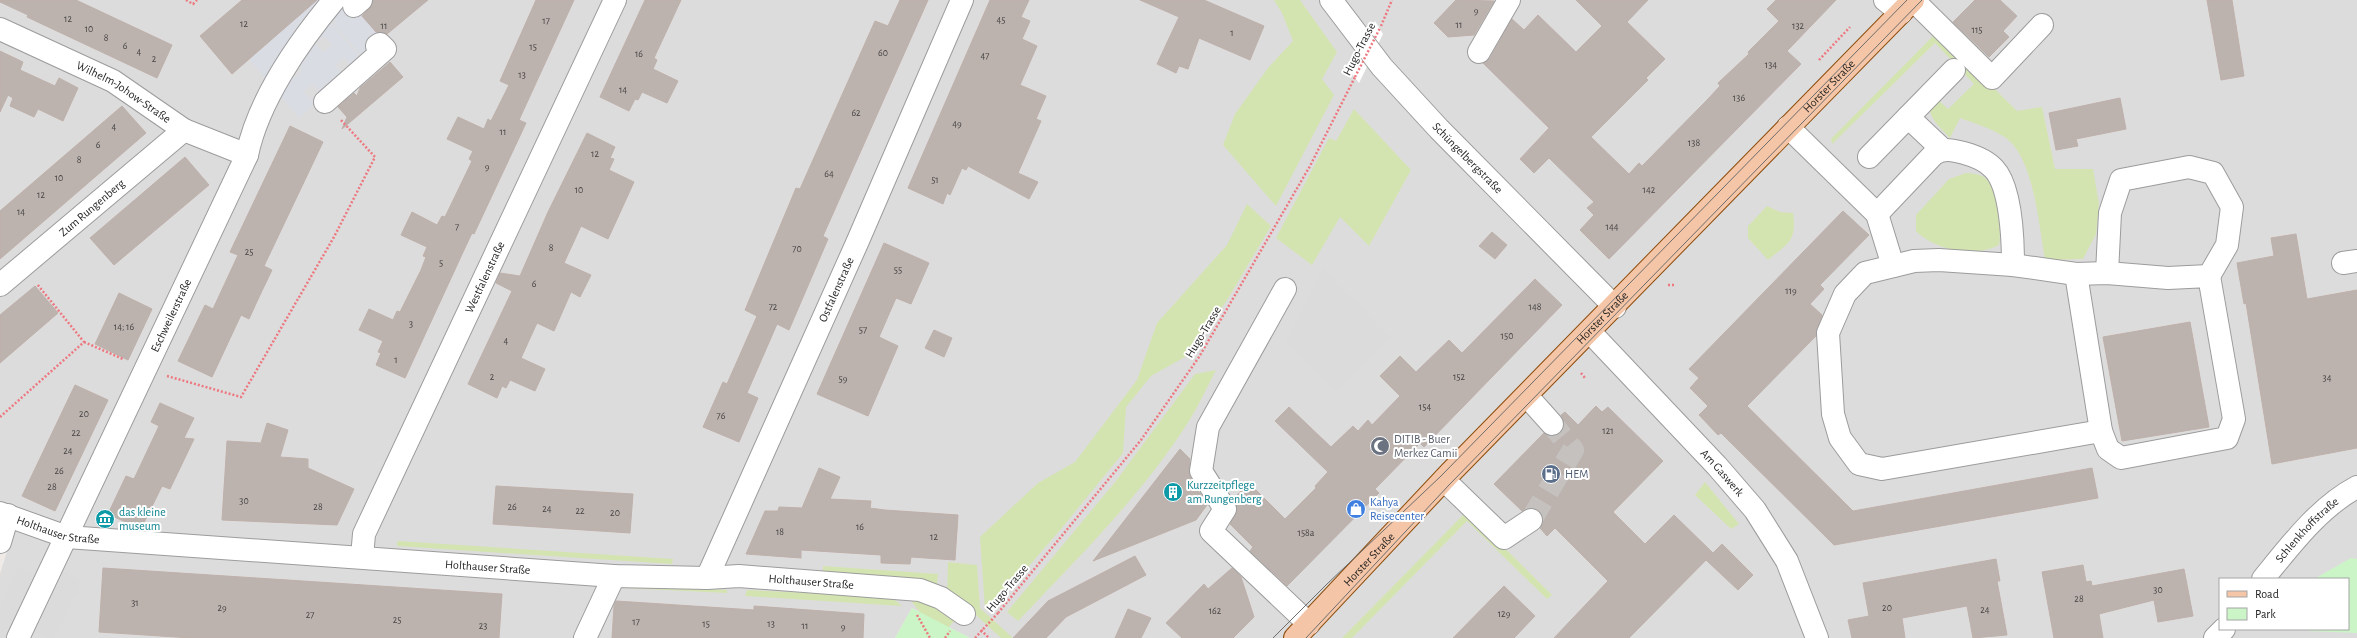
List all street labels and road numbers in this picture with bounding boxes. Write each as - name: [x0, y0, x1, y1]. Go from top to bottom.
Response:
- street label: Hugo-Trasse: [1341, 21, 1377, 77]
- street label: Horster Straße: [1801, 57, 1857, 115]
- street label: Wilhelm-Johow-Straße: [75, 59, 173, 125]
- street label: Schüngelbergstraße: [1430, 120, 1505, 196]
- street label: Zum Rungenberg: [57, 177, 127, 239]
- street label: Westfalenstraße: [463, 239, 507, 315]
- street label: Ostfalenstraße: [816, 255, 856, 324]
- street label: Eschweilerstraße: [148, 277, 193, 354]
- street label: Horster Straße: [1574, 289, 1630, 346]
- street label: Hugo-Trasse: [1183, 304, 1223, 360]
- street label: Am Gaswerk: [1698, 447, 1746, 499]
- street label: Schlenkhoffstraße: [2273, 495, 2341, 565]
- street label: Holthauser Straße: [15, 514, 100, 545]
- street label: Horster Straße: [1341, 530, 1397, 588]
- street label: Holthauser Straße: [445, 558, 531, 576]
- street label: Hugo-Trasse: [984, 562, 1030, 614]
- street label: Holthauser Straße: [768, 572, 854, 591]

